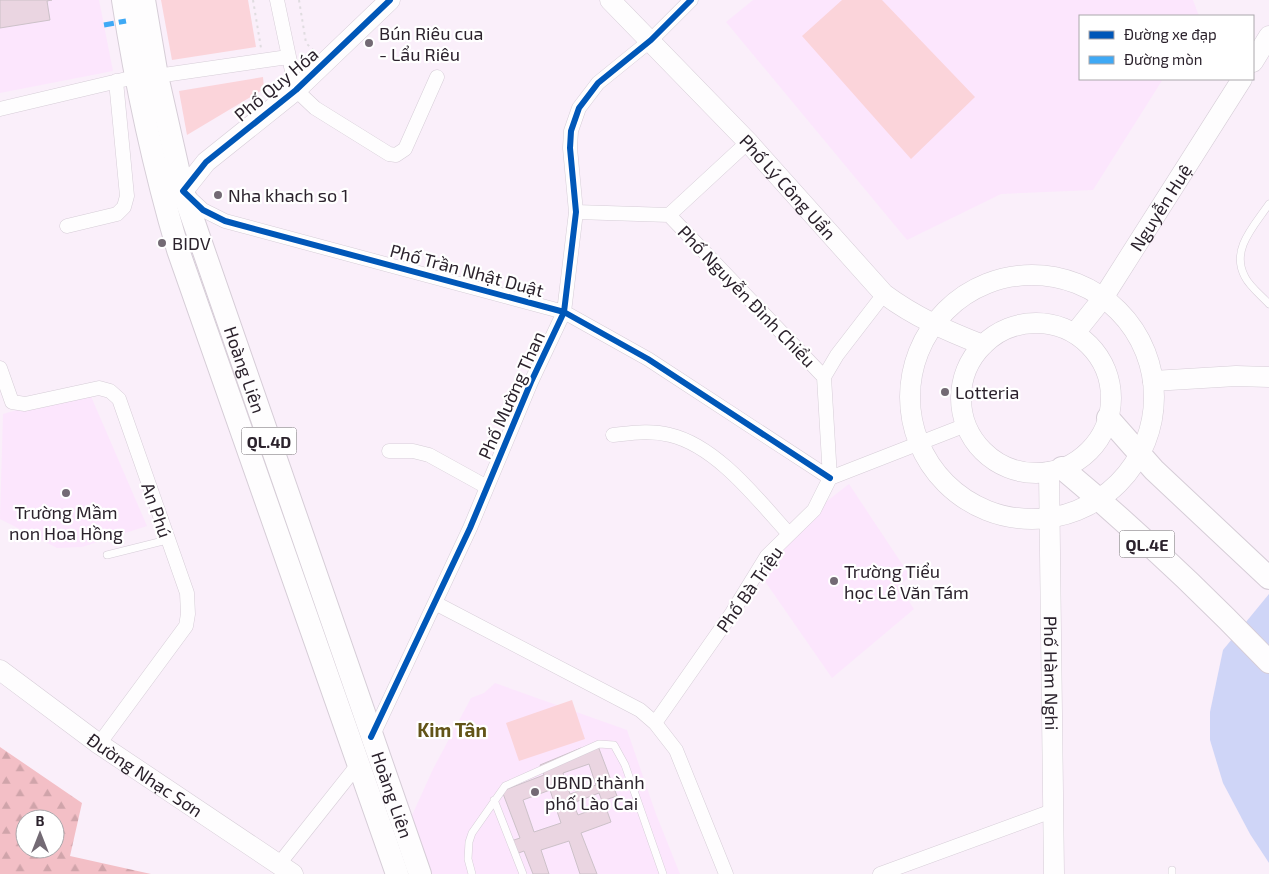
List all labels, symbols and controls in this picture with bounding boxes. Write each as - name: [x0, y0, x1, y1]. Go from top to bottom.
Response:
- legend: [1079, 15, 1254, 80]
- place label: Bún Riêu cua - Lẩu Riêu: [379, 22, 483, 65]
- text: Đường xe đạp: [1124, 25, 1217, 43]
- marker: Bún Riêu cua - Lẩu Riêu: [363, 37, 375, 49]
- street label: Phố Quy Hóa: [230, 43, 322, 125]
- text: Đường mòn: [1124, 50, 1202, 68]
- street label: Phố Lý Công Uẩn: [735, 129, 841, 244]
- street label: Nguyễn Huệ: [1125, 160, 1196, 255]
- place label: Nha khach so 1: [228, 184, 348, 206]
- marker: Nha khach so 1: [212, 189, 224, 201]
- street label: Phố Nguyễn Đình Chiểu: [674, 221, 820, 371]
- place label: BIDV: [172, 232, 211, 254]
- marker: BIDV: [156, 237, 168, 249]
- street label: Phố Trần Nhật Duật: [388, 239, 546, 301]
- street label: Hoàng Liên: [220, 323, 270, 416]
- street label: Phố Mường Than: [473, 328, 549, 462]
- place label: Lotteria: [955, 381, 1019, 403]
- marker: Lotteria: [939, 386, 951, 398]
- road number: QL.4D: [242, 428, 296, 454]
- street label: An Phú: [137, 479, 177, 541]
- marker: Trường Mầm non Hoa Hồng: [60, 487, 72, 499]
- place label: Trường Mầm non Hoa Hồng: [9, 501, 123, 544]
- road number: QL.4E: [1120, 530, 1174, 558]
- street label: Phố Bà Triệu: [711, 542, 787, 636]
- place label: Trường Tiểu học Lê Văn Tám: [844, 560, 969, 603]
- marker: Trường Tiểu học Lê Văn Tám: [828, 575, 840, 587]
- street label: Phố Hàm Nghi: [1040, 615, 1063, 730]
- district label: Kim Tân: [417, 718, 487, 741]
- street label: Đường Nhạc Sơn: [83, 728, 207, 821]
- street label: Hoàng Liên: [367, 748, 418, 841]
- place label: UBND thành phố Lào Cai: [545, 771, 645, 814]
- marker: UBND thành phố Lào Cai: [529, 786, 541, 798]
- north arrow: [15, 809, 65, 859]
- text: B: [36, 812, 45, 829]

